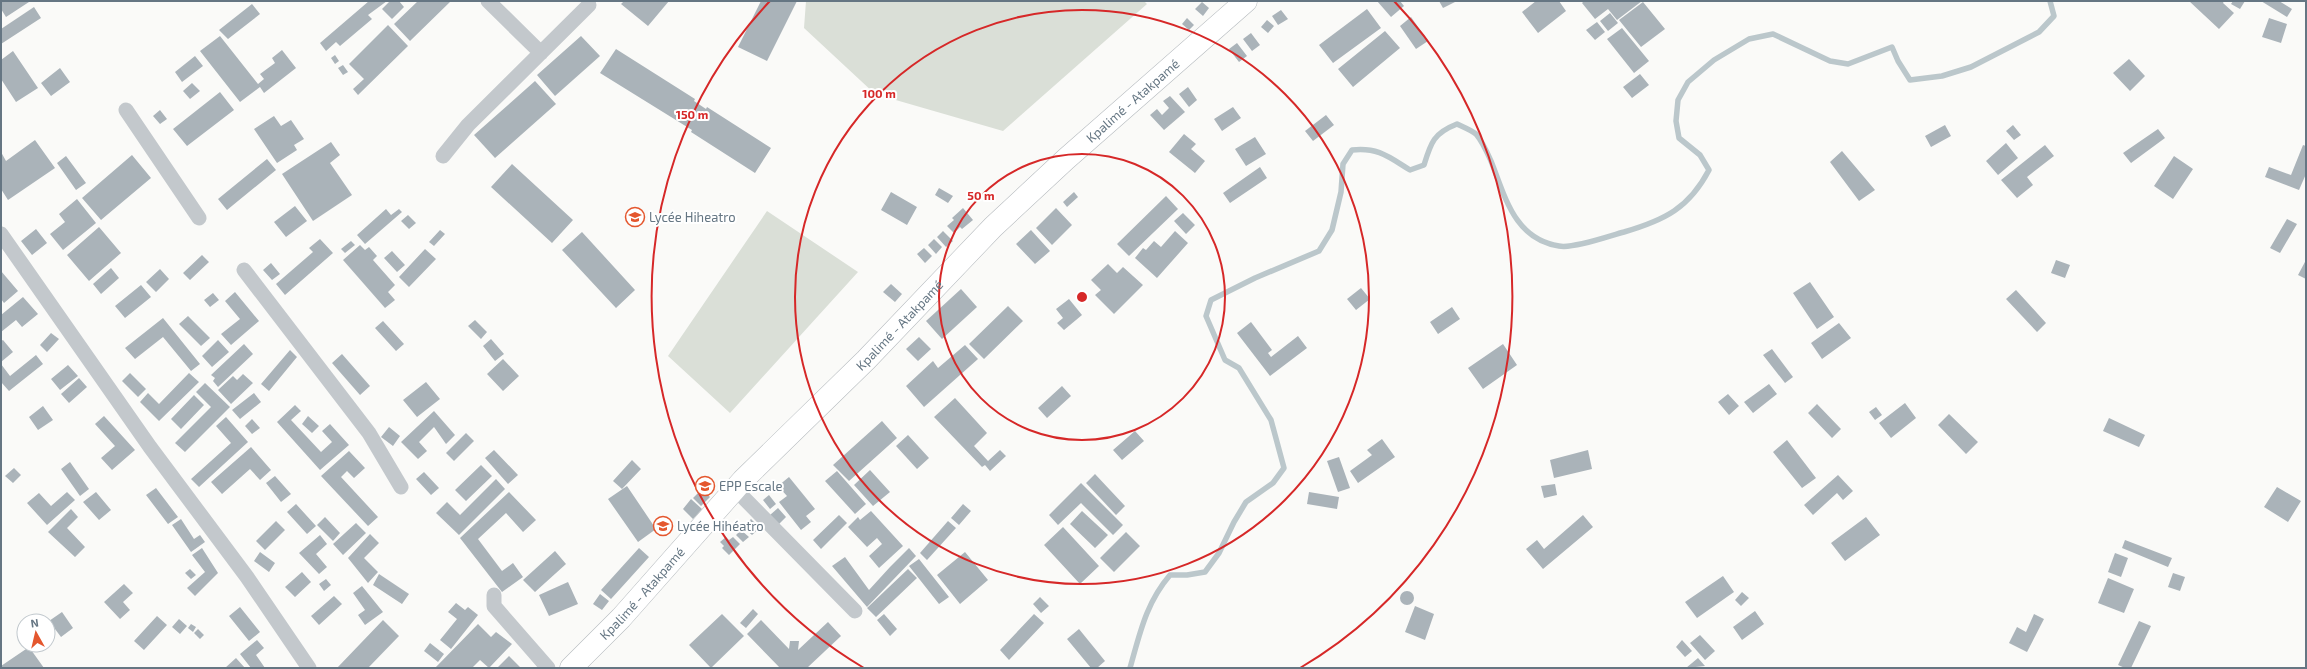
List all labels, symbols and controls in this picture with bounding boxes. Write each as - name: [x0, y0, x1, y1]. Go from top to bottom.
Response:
- street label: Kpalimé - Atakpamé: [1083, 55, 1183, 146]
- text: 100 m: [862, 86, 896, 100]
- text: 150 m: [676, 107, 708, 121]
- text: 50 m: [967, 188, 995, 202]
- school or university icon: Lycée Hiheatro: [624, 206, 646, 228]
- place label: Lycée Hiheatro: [649, 209, 736, 225]
- street label: Kpalimé - Atakpamé: [852, 277, 946, 374]
- centre of rings: [1075, 290, 1089, 304]
- school or university icon: EPP Escale: [694, 475, 716, 497]
- place label: EPP Escale: [719, 478, 783, 494]
- school or university icon: Lycée Hihéatro: [652, 515, 674, 537]
- place label: Lycée Hihéatro: [677, 518, 764, 534]
- street label: Kpalimé - Atakpamé: [596, 544, 688, 643]
- north arrow: [16, 613, 56, 653]
- text: N: [30, 616, 39, 630]

